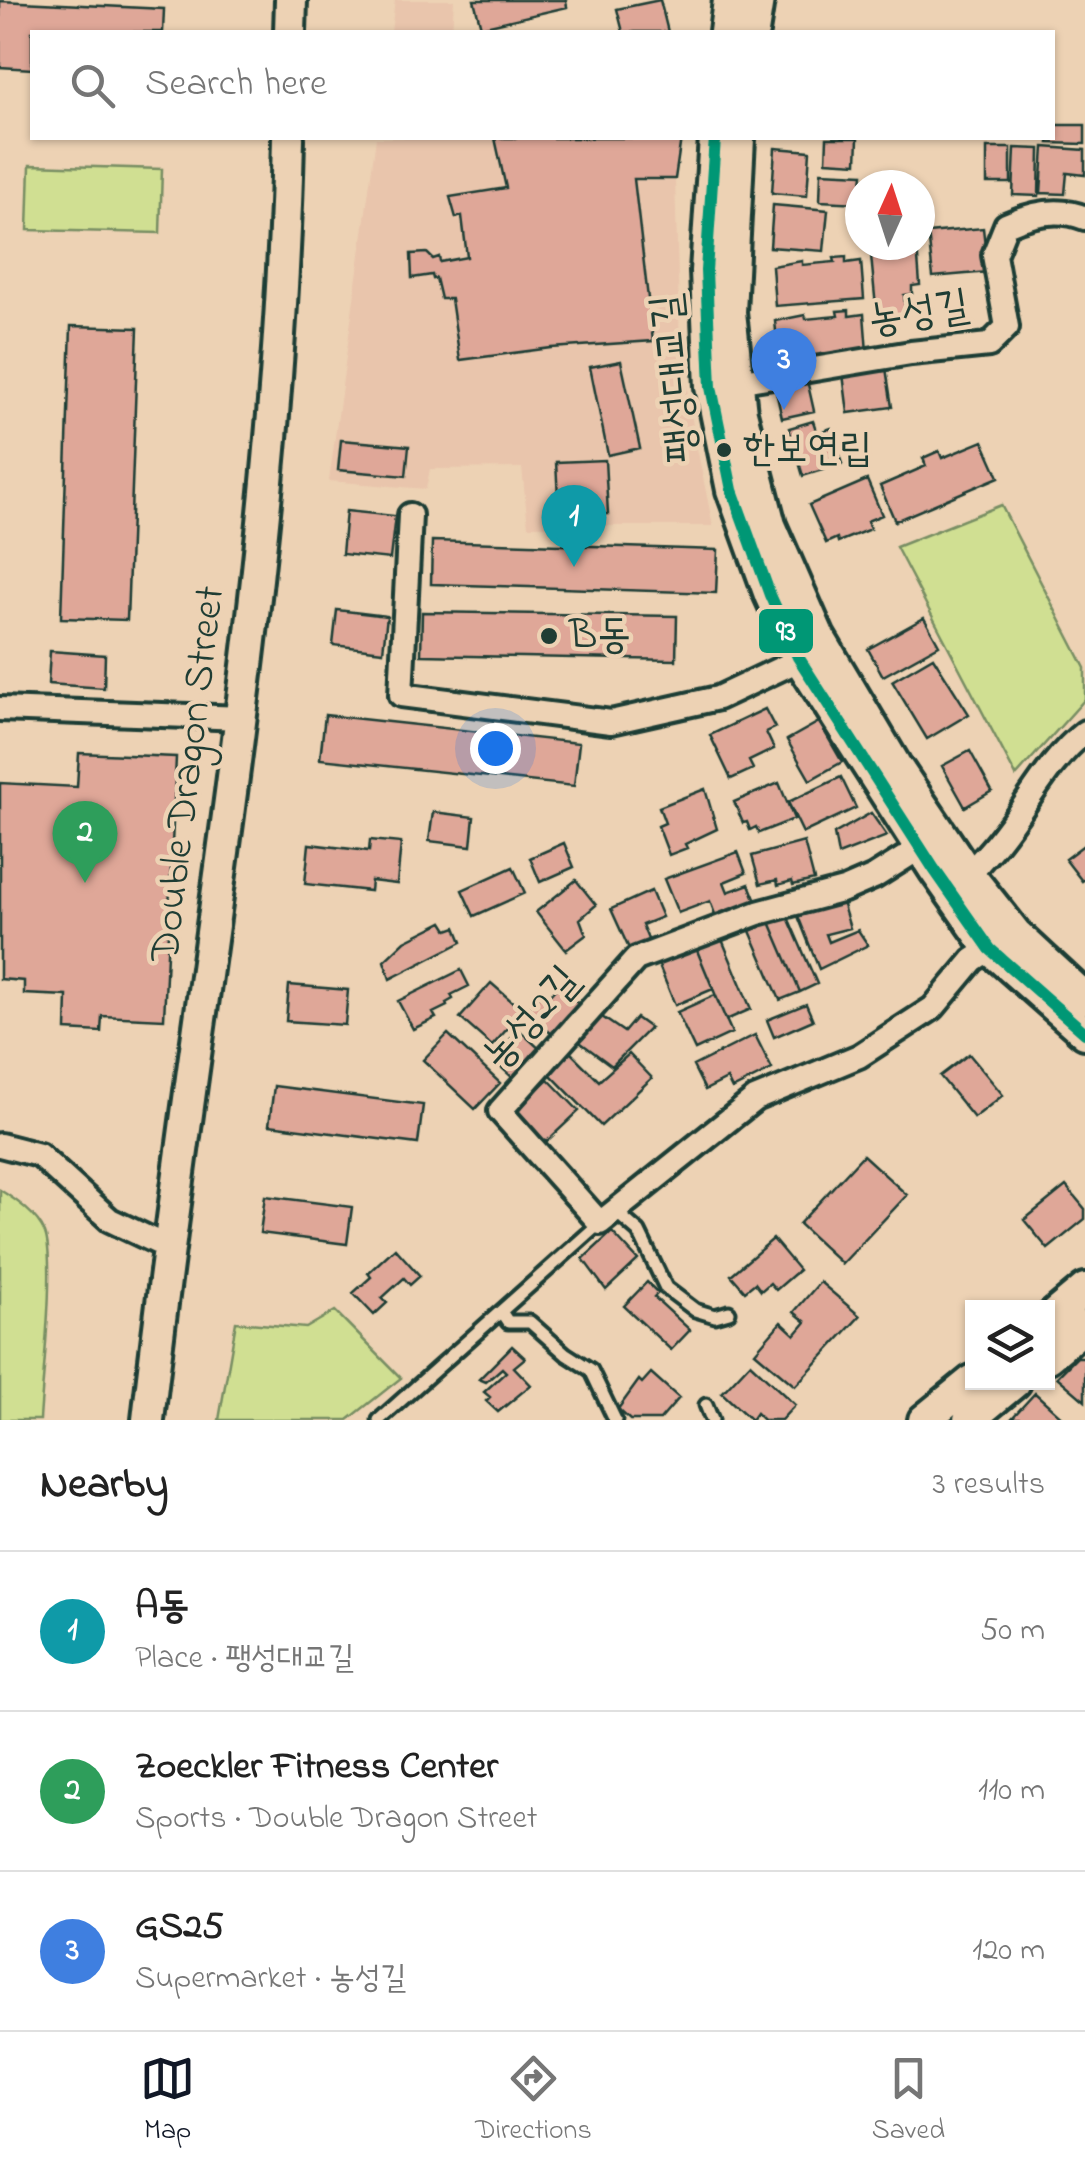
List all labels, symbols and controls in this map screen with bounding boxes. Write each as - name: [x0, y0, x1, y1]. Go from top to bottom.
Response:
- search box: [30, 30, 1055, 140]
- text: Search here: [145, 57, 327, 113]
- icon: search: [65, 58, 120, 113]
- north arrow: [845, 170, 935, 260]
- street label: 농성길: [864, 276, 974, 352]
- street label: 팽성대교길: [637, 291, 715, 465]
- pin: 3: [752, 328, 816, 410]
- place label: 한보연립: [743, 421, 872, 480]
- marker: 한보연립: [714, 440, 734, 460]
- pin: 1: [542, 484, 606, 567]
- street label: Double Dragon Street: [136, 583, 242, 966]
- place label: B동: [568, 606, 631, 667]
- line badge: 93: [757, 607, 815, 655]
- text: 93: [775, 613, 796, 654]
- marker: B동: [538, 625, 560, 647]
- your location: [470, 723, 521, 774]
- pin: 2: [52, 800, 118, 883]
- street label: 농성2길: [468, 953, 596, 1085]
- map controls: [965, 1300, 1055, 1390]
- button: layers: [965, 1300, 1055, 1390]
- text: Nearby: [40, 1455, 168, 1516]
- text: 3 results: [933, 1462, 1045, 1509]
- text: A동: [135, 1580, 189, 1636]
- text: 1: [67, 1608, 78, 1655]
- text: 50 m: [980, 1608, 1045, 1655]
- text: Place · 팽성대교길: [135, 1636, 354, 1683]
- text: Zoeckler Fitness Center: [135, 1740, 498, 1796]
- text: 2: [65, 1768, 80, 1815]
- text: 110 m: [978, 1768, 1045, 1815]
- text: Sports · Double Dragon Street: [135, 1796, 538, 1843]
- text: GS25: [135, 1900, 224, 1956]
- text: 3: [66, 1928, 79, 1975]
- text: 120 m: [972, 1928, 1045, 1975]
- text: Supermarket · 농성길: [135, 1956, 407, 2003]
- tab: Map: [140, 2051, 195, 2152]
- tab: Directions: [475, 2051, 592, 2152]
- tab: Saved: [872, 2051, 945, 2152]

